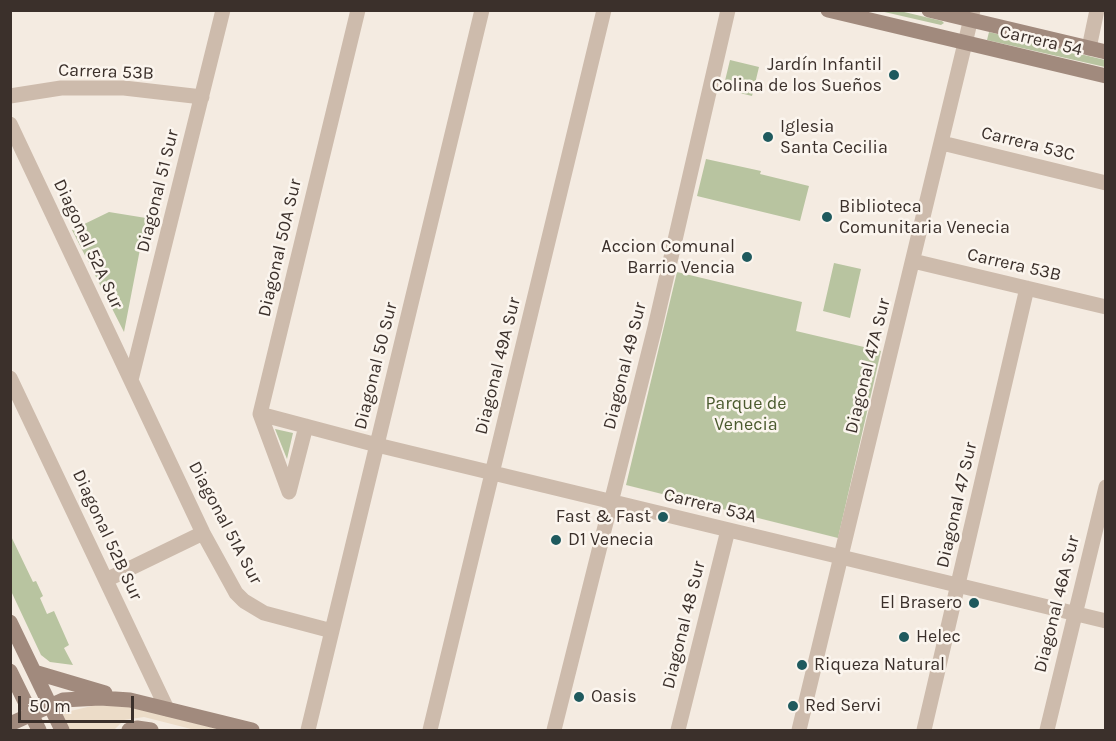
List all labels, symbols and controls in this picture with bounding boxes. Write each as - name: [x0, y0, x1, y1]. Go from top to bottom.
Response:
- street label: Carrera 54: [998, 21, 1084, 61]
- place label: Jardín Infantil Colina de los Sueños: [712, 54, 882, 97]
- street label: Carrera 53B: [58, 60, 154, 84]
- marker: Jardín Infantil Colina de los Sueños: [887, 68, 901, 82]
- place label: Iglesia Santa Cecilia: [780, 116, 888, 158]
- street label: Carrera 53C: [979, 122, 1077, 166]
- street label: Diagonal 51 Sur: [132, 127, 184, 255]
- marker: Iglesia Santa Cecilia: [761, 130, 775, 144]
- street label: Diagonal 52A Sur: [48, 176, 128, 312]
- street label: Diagonal 50A Sur: [254, 177, 306, 319]
- place label: Biblioteca Comunitaria Venecia: [839, 196, 1010, 238]
- marker: Biblioteca Comunitaria Venecia: [820, 210, 834, 224]
- place label: Accion Comunal Barrio Vencia: [601, 236, 735, 278]
- street label: Carrera 53B: [965, 244, 1063, 286]
- marker: Accion Comunal Barrio Vencia: [740, 250, 754, 264]
- street label: Diagonal 49A Sur: [471, 295, 525, 437]
- street label: Diagonal 47A Sur: [841, 296, 895, 436]
- street label: Diagonal 50 Sur: [350, 300, 402, 432]
- street label: Diagonal 49 Sur: [599, 300, 651, 432]
- park label: Parque de Venecia: [705, 393, 787, 436]
- street label: Diagonal 47 Sur: [932, 440, 982, 570]
- street label: Diagonal 51A Sur: [183, 458, 267, 588]
- street label: Diagonal 52B Sur: [67, 466, 147, 604]
- street label: Carrera 53A: [661, 484, 759, 528]
- place label: Fast & Fast: [556, 506, 651, 528]
- marker: Fast & Fast: [656, 510, 670, 524]
- place label: D1 Venecia: [568, 529, 654, 551]
- marker: D1 Venecia: [549, 533, 563, 547]
- street label: Diagonal 46A Sur: [1030, 533, 1084, 675]
- street label: Diagonal 48 Sur: [658, 559, 710, 691]
- place label: El Brasero: [880, 592, 962, 614]
- marker: El Brasero: [967, 596, 981, 610]
- place label: Helec: [916, 626, 961, 648]
- marker: Helec: [897, 630, 911, 644]
- place label: Riqueza Natural: [814, 654, 945, 676]
- marker: Riqueza Natural: [795, 658, 809, 672]
- scale bar: [21, 684, 136, 722]
- place label: Oasis: [591, 686, 637, 708]
- marker: Oasis: [572, 690, 586, 704]
- text: 50 m: [29, 695, 71, 717]
- place label: Red Servi: [805, 695, 881, 717]
- marker: Red Servi: [786, 699, 800, 713]

